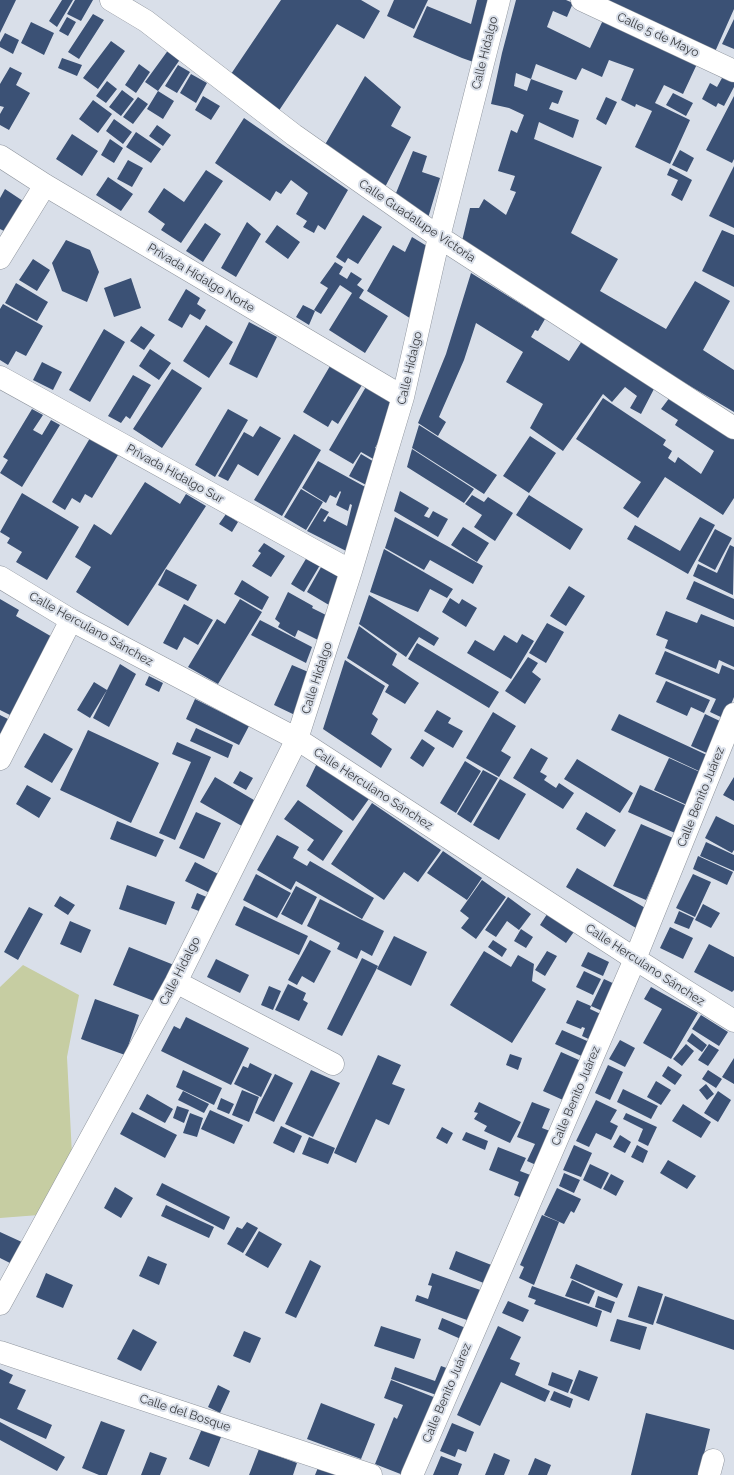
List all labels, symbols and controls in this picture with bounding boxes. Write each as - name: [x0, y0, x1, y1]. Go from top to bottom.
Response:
- street label: Calle 5 de Mayo: [615, 10, 701, 60]
- street label: Calle Hidalgo: [469, 15, 501, 91]
- street label: Calle Guadalupe Victoria: [356, 177, 478, 265]
- street label: Privada Hidalgo Norte: [145, 240, 257, 316]
- street label: Calle Hidalgo: [395, 330, 425, 406]
- street label: Privada Hidalgo Sur: [124, 441, 226, 507]
- street label: Calle Herculano Sánchez: [27, 589, 155, 669]
- street label: Calle Hidalgo: [299, 640, 335, 716]
- street label: Calle Herculano Sánchez: [311, 745, 435, 833]
- street label: Calle Benito Juárez: [674, 745, 728, 849]
- street label: Calle Herculano Sánchez: [583, 921, 707, 1009]
- street label: Calle Hidalgo: [157, 934, 203, 1008]
- street label: Calle Benito Juárez: [549, 1044, 603, 1148]
- street label: Calle Benito Juárez: [420, 1341, 474, 1445]
- street label: Calle del Bosque: [138, 1392, 232, 1434]

